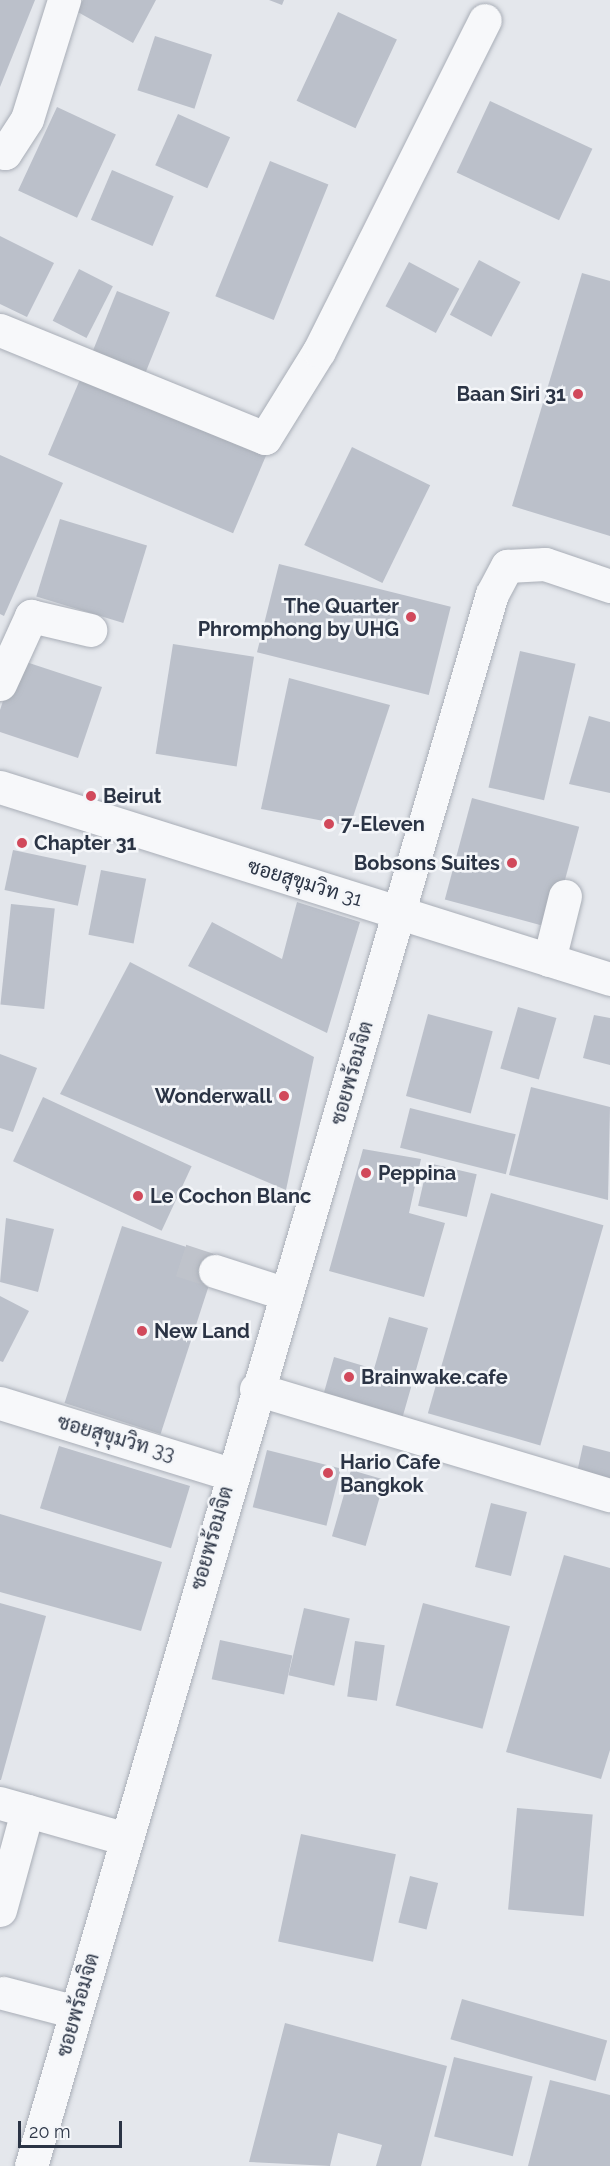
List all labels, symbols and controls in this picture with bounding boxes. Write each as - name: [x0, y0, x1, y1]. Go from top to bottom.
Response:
- place label: Baan Siri 31: [457, 382, 566, 406]
- marker: Baan Siri 31: [571, 387, 585, 401]
- place label: The Quarter Phromphong by UHG: [197, 594, 399, 641]
- marker: The Quarter Phromphong by UHG: [404, 610, 418, 624]
- place label: Beirut: [103, 784, 161, 808]
- marker: Beirut: [84, 789, 98, 803]
- place label: 7-Eleven: [341, 812, 425, 836]
- marker: 7-Eleven: [322, 817, 336, 831]
- place label: Chapter 31: [34, 831, 137, 855]
- marker: Chapter 31: [15, 836, 29, 850]
- place label: Bobsons Suites: [354, 851, 500, 875]
- street label: ซอยสุขุมวิท 31: [245, 854, 365, 912]
- marker: Bobsons Suites: [505, 856, 519, 870]
- street label: ซอยพร้อมจิต: [326, 1018, 378, 1128]
- place label: Wonderwall: [155, 1084, 272, 1108]
- marker: Wonderwall: [277, 1089, 291, 1103]
- place label: Peppina: [378, 1161, 456, 1185]
- marker: Peppina: [359, 1166, 373, 1180]
- place label: Le Cochon Blanc: [150, 1184, 311, 1208]
- marker: Le Cochon Blanc: [131, 1189, 145, 1203]
- place label: New Land: [154, 1319, 250, 1343]
- marker: New Land: [135, 1324, 149, 1338]
- place label: Brainwake.cafe: [361, 1365, 508, 1389]
- marker: Brainwake.cafe: [342, 1370, 356, 1384]
- street label: ซอยสุขุมวิท 33: [54, 1410, 178, 1466]
- place label: Hario Cafe Bangkok: [340, 1450, 440, 1497]
- marker: Hario Cafe Bangkok: [321, 1466, 335, 1480]
- street label: ซอยพร้อมจิต: [186, 1483, 238, 1593]
- street label: ซอยพร้อมจิต: [52, 1950, 104, 2060]
- scale bar: [21, 2109, 124, 2147]
- text: 20 m: [29, 2121, 71, 2142]

